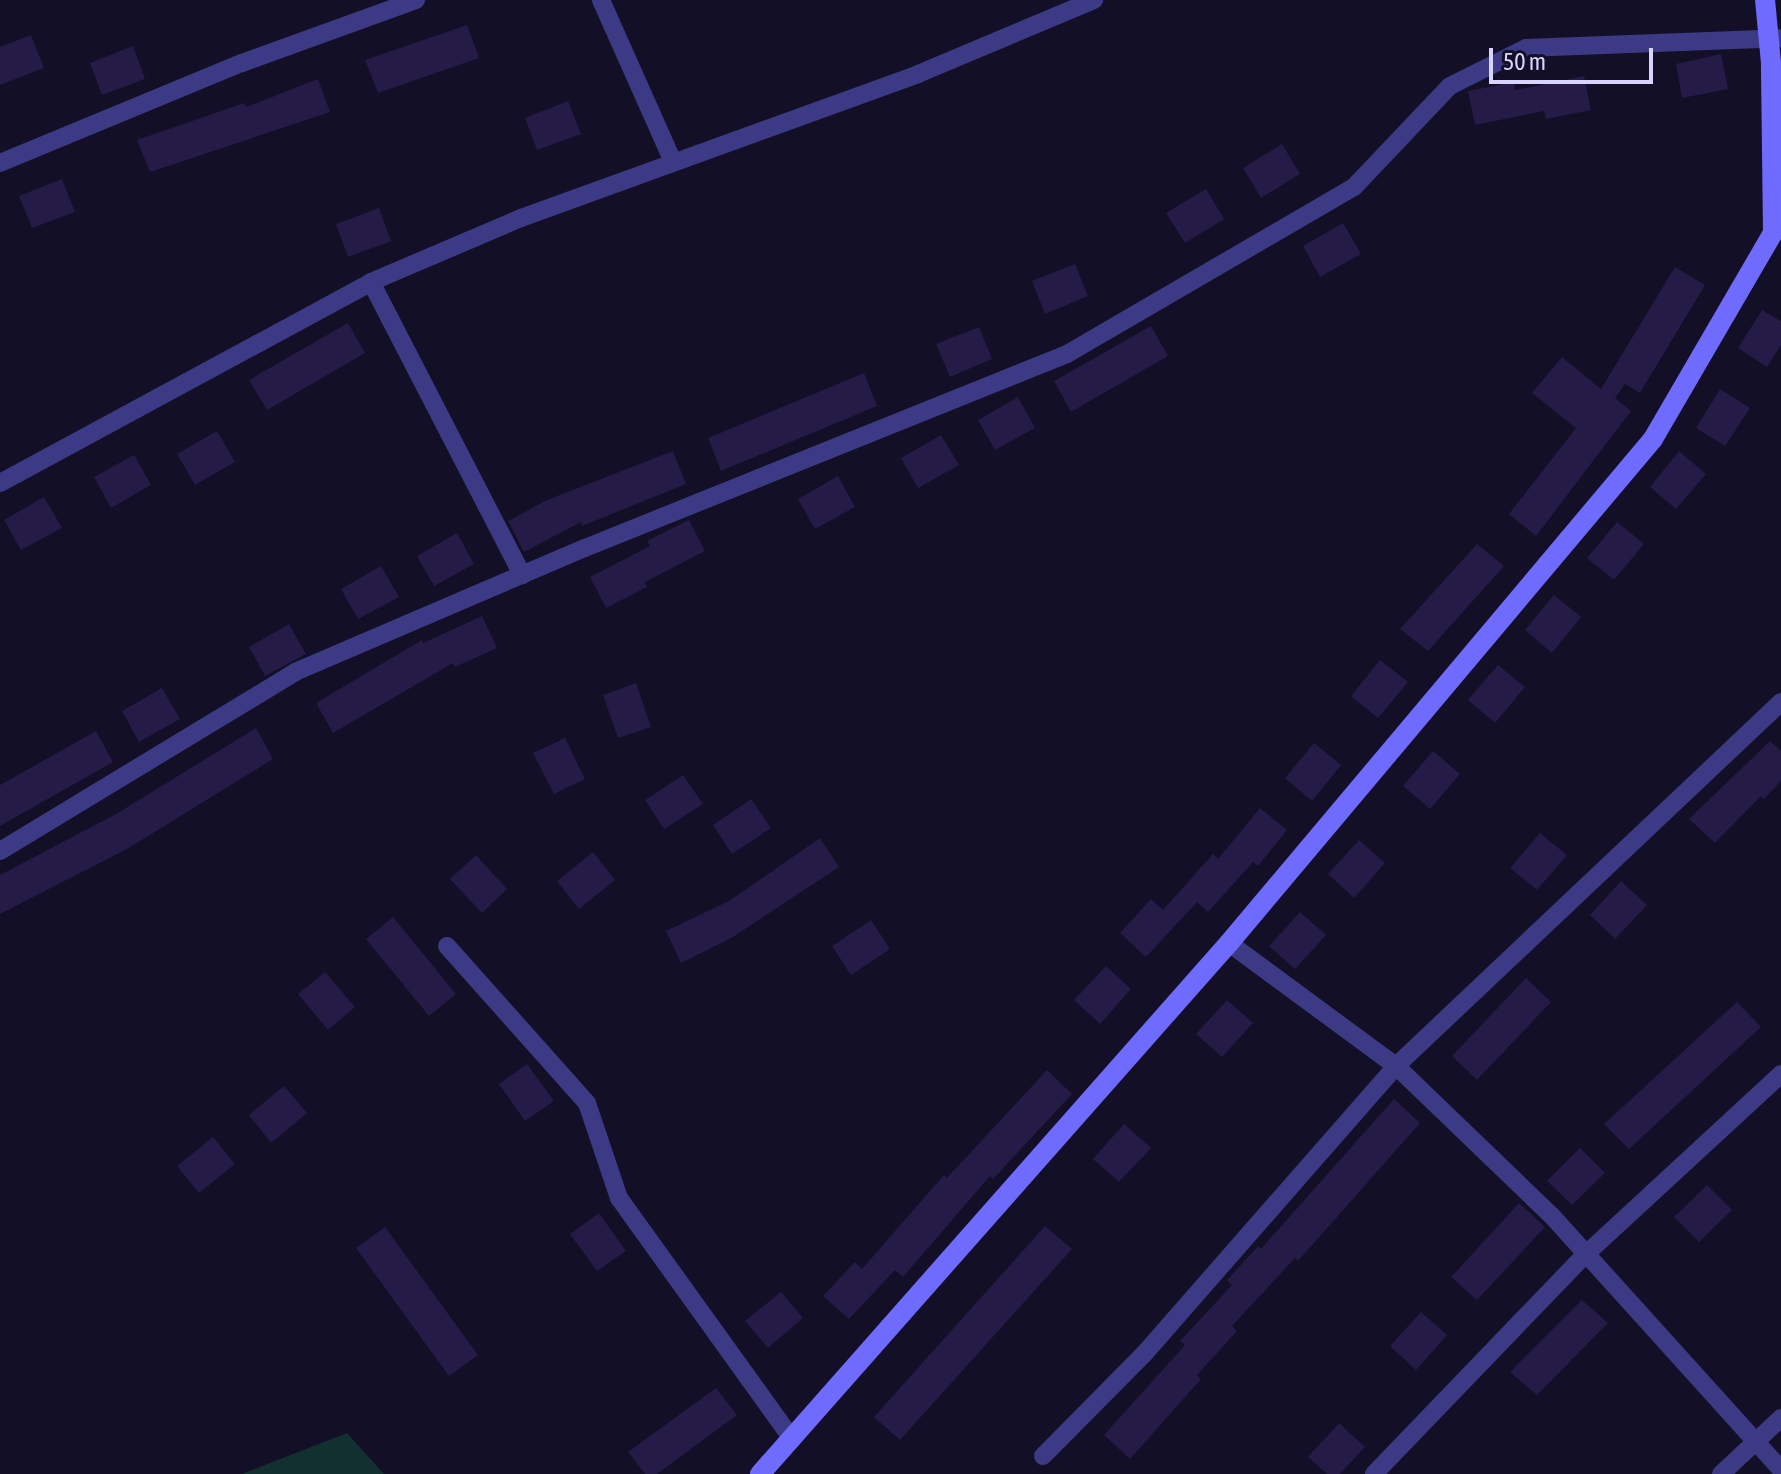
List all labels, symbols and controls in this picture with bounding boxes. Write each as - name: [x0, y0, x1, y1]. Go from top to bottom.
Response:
- scale bar: [1493, 32, 1657, 82]
- text: 50 m: [1503, 48, 1546, 75]

